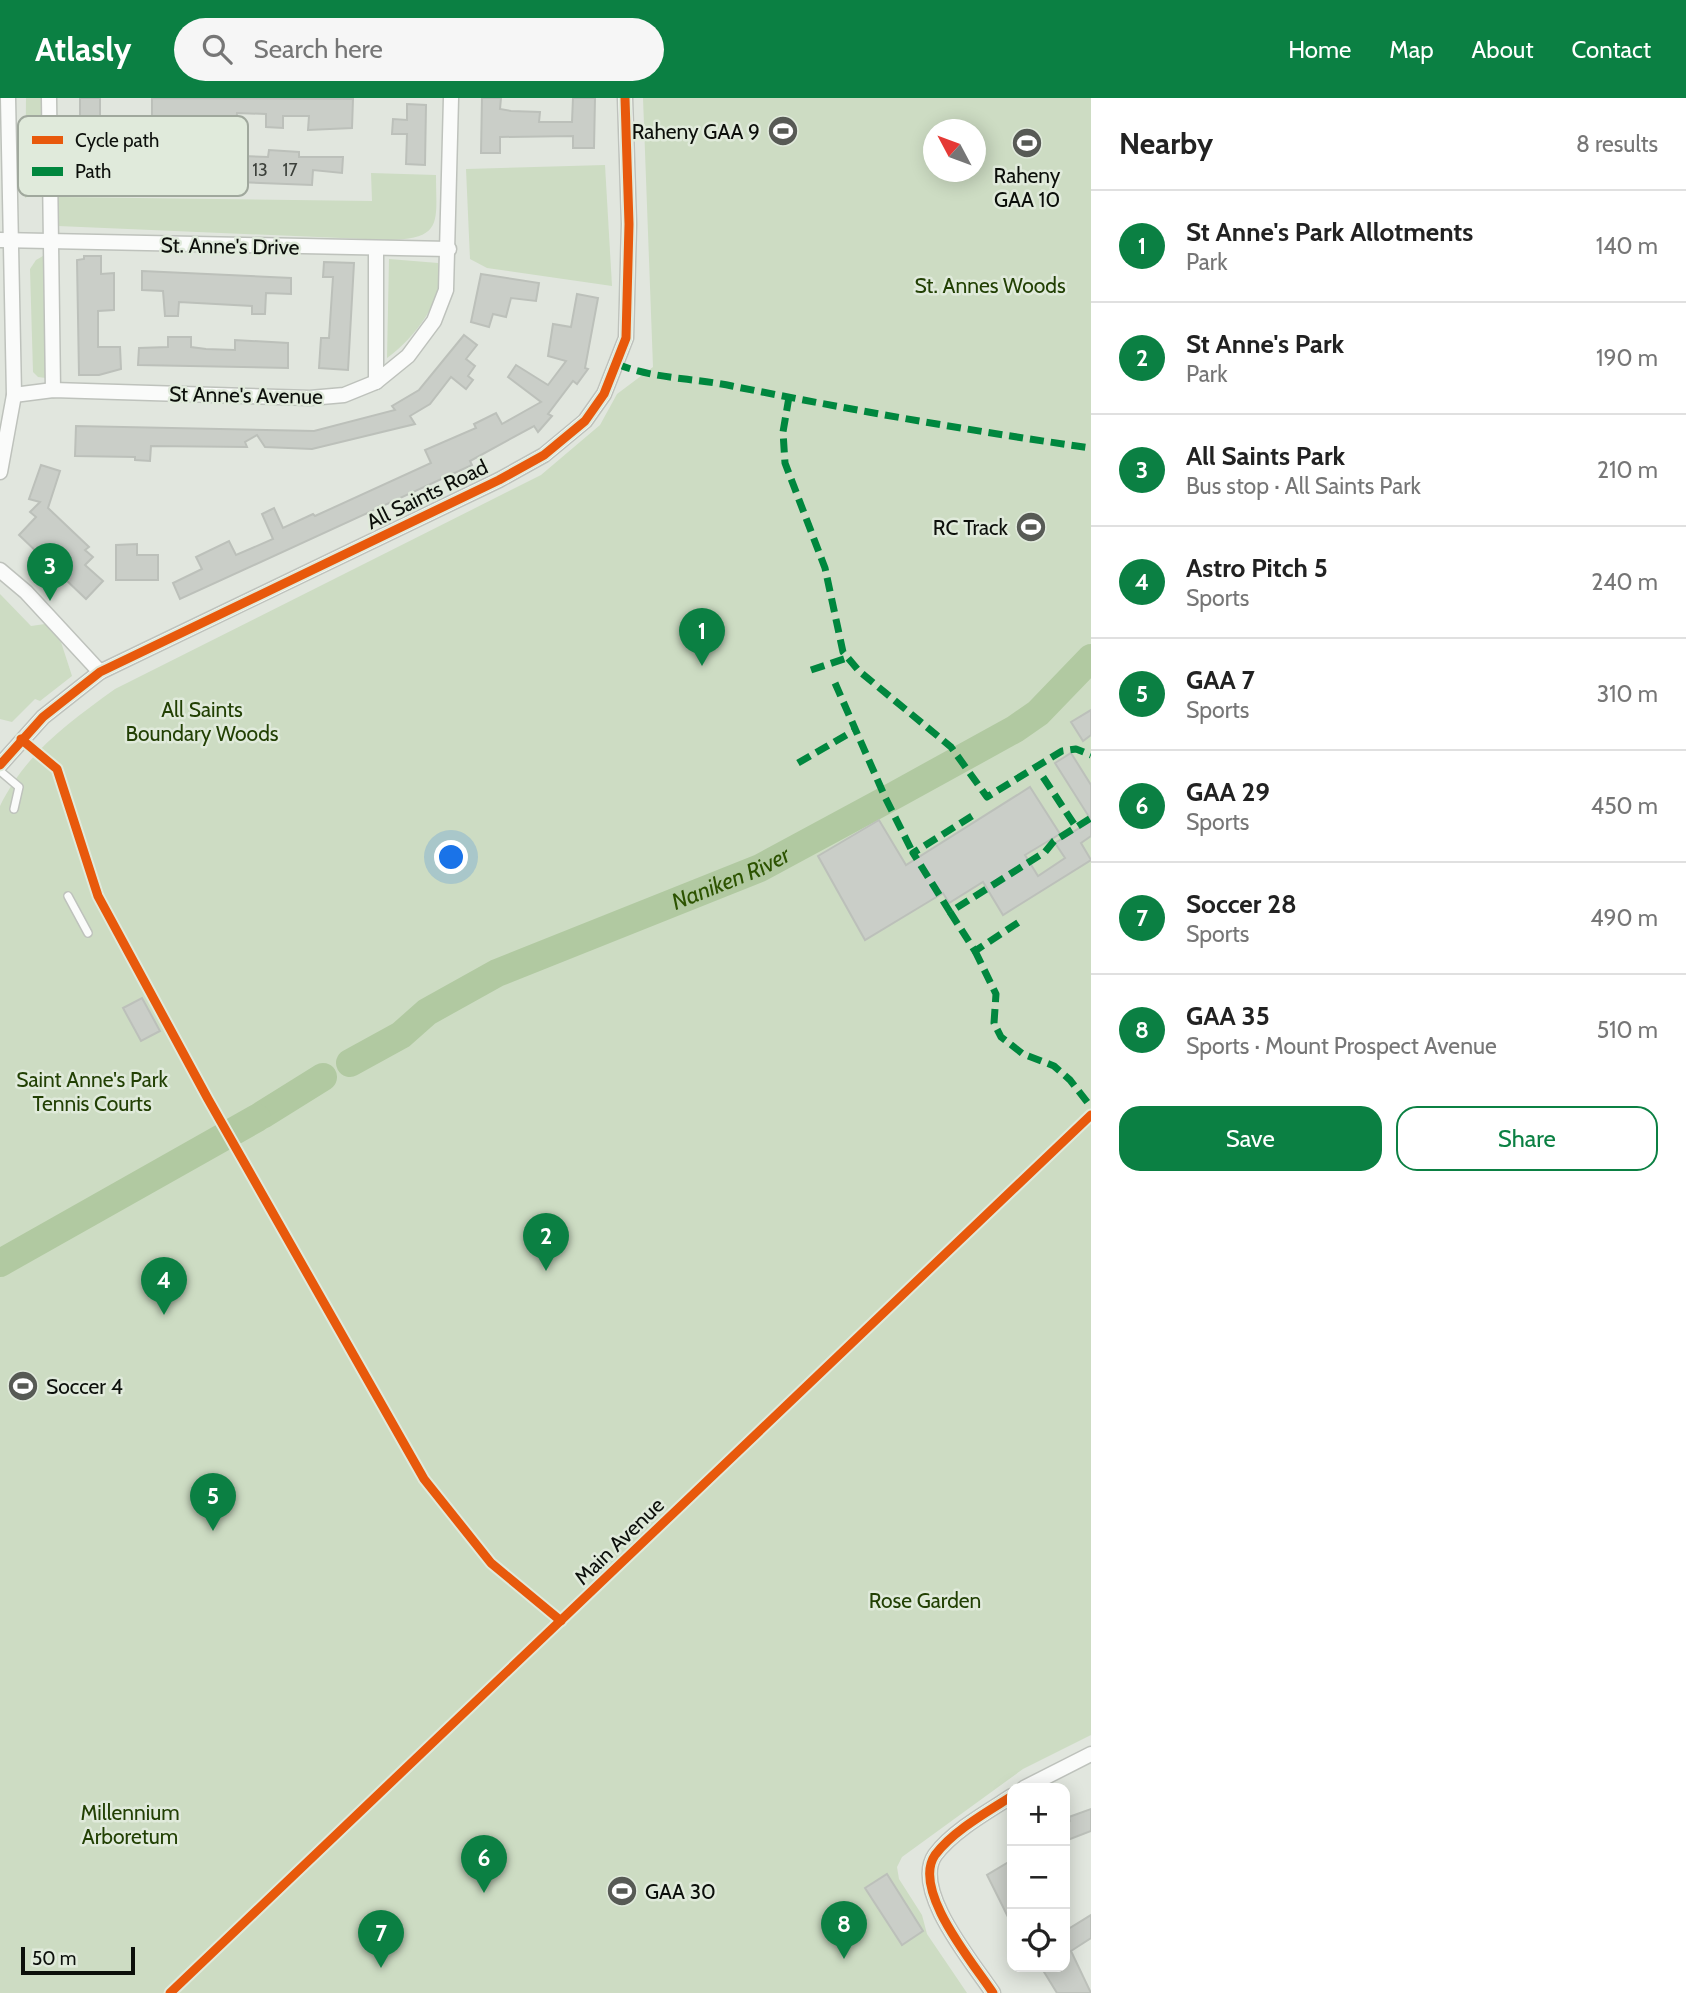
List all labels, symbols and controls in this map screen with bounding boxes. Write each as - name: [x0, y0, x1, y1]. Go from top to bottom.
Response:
- search box: [174, 18, 664, 81]
- text: Atlasly: [35, 29, 132, 69]
- icon: search: [198, 30, 236, 68]
- text: Search here: [254, 33, 383, 65]
- text: Home: [1288, 35, 1351, 64]
- text: Map: [1389, 35, 1434, 64]
- text: About: [1472, 35, 1534, 64]
- text: Contact: [1572, 35, 1651, 64]
- sports icon: Raheny GAA 9: [766, 114, 800, 148]
- legend: [18, 116, 248, 196]
- place label: Raheny GAA 9: [632, 119, 760, 144]
- north arrow: [923, 119, 986, 182]
- text: Nearby: [1119, 125, 1213, 162]
- sports icon: Raheny GAA 10: [1010, 126, 1044, 160]
- text: Cycle path: [75, 129, 159, 152]
- text: 8 results: [1576, 130, 1658, 158]
- house number: 13: [252, 159, 268, 181]
- house number: 17: [283, 159, 297, 181]
- text: Path: [75, 160, 111, 183]
- place label: Raheny GAA 10: [994, 163, 1061, 212]
- text: St Anne's Park Allotments: [1186, 216, 1473, 248]
- street label: St. Anne's Drive: [160, 232, 300, 260]
- text: 1: [1138, 232, 1146, 260]
- text: 140 m: [1596, 232, 1658, 260]
- text: Park: [1186, 248, 1227, 276]
- park label: St. Annes Woods: [914, 273, 1066, 298]
- text: St Anne's Park: [1186, 328, 1344, 360]
- text: 2: [1136, 344, 1148, 372]
- text: 190 m: [1596, 344, 1658, 372]
- text: Park: [1186, 360, 1227, 388]
- street label: St Anne's Avenue: [169, 381, 323, 409]
- text: All Saints Park: [1186, 440, 1345, 472]
- street label: All Saints Road: [362, 454, 492, 534]
- text: 3: [1136, 456, 1148, 484]
- text: 210 m: [1597, 456, 1658, 484]
- text: Bus stop · All Saints Park: [1186, 472, 1421, 500]
- sports icon: RC Track: [1014, 510, 1048, 544]
- place label: RC Track: [933, 515, 1009, 540]
- pin: 3: [27, 543, 73, 601]
- text: Astro Pitch 5: [1186, 552, 1328, 584]
- text: 4: [1135, 568, 1149, 596]
- text: 240 m: [1591, 568, 1658, 596]
- text: Sports: [1186, 584, 1249, 612]
- pin: 1: [679, 608, 725, 666]
- text: GAA 7: [1186, 664, 1255, 696]
- text: 5: [1136, 680, 1148, 708]
- text: 310 m: [1597, 680, 1658, 708]
- text: Sports: [1186, 696, 1249, 724]
- park label: All Saints Boundary Woods: [125, 697, 279, 746]
- text: GAA 29: [1186, 776, 1270, 808]
- text: 6: [1136, 792, 1148, 820]
- text: 450 m: [1591, 792, 1658, 820]
- text: Sports: [1186, 808, 1249, 836]
- your location: [434, 840, 468, 874]
- water label: Naniken River: [667, 840, 795, 916]
- text: Soccer 28: [1186, 888, 1297, 920]
- text: 7: [1136, 904, 1148, 932]
- text: 490 m: [1590, 904, 1658, 932]
- text: Sports: [1186, 920, 1249, 948]
- text: GAA 35: [1186, 1000, 1270, 1032]
- text: 8: [1135, 1016, 1149, 1044]
- text: 510 m: [1597, 1016, 1658, 1044]
- text: Sports · Mount Prospect Avenue: [1186, 1032, 1497, 1060]
- park label: Saint Anne's Park Tennis Courts: [16, 1067, 168, 1116]
- button: Save: [1119, 1106, 1382, 1171]
- button: Share: [1396, 1106, 1658, 1171]
- pin: 2: [523, 1213, 569, 1271]
- pin: 4: [141, 1257, 187, 1315]
- sports icon: Soccer 4: [6, 1369, 40, 1403]
- place label: Soccer 4: [46, 1374, 123, 1399]
- pin: 5: [190, 1473, 236, 1531]
- street label: Main Avenue: [569, 1492, 669, 1590]
- park label: Rose Garden: [869, 1588, 981, 1613]
- map controls: [1007, 1783, 1070, 1972]
- button: +: [1007, 1783, 1070, 1846]
- park label: Millennium Arboretum: [80, 1800, 180, 1849]
- pin: 6: [461, 1835, 507, 1893]
- button: −: [1007, 1846, 1070, 1909]
- sports icon: GAA 30: [605, 1874, 639, 1908]
- place label: GAA 30: [645, 1879, 716, 1904]
- pin: 8: [821, 1901, 867, 1959]
- button: locate: [1007, 1909, 1070, 1972]
- pin: 7: [358, 1910, 404, 1968]
- scale bar: [21, 1944, 135, 1976]
- text: 50 m: [32, 1947, 76, 1970]

